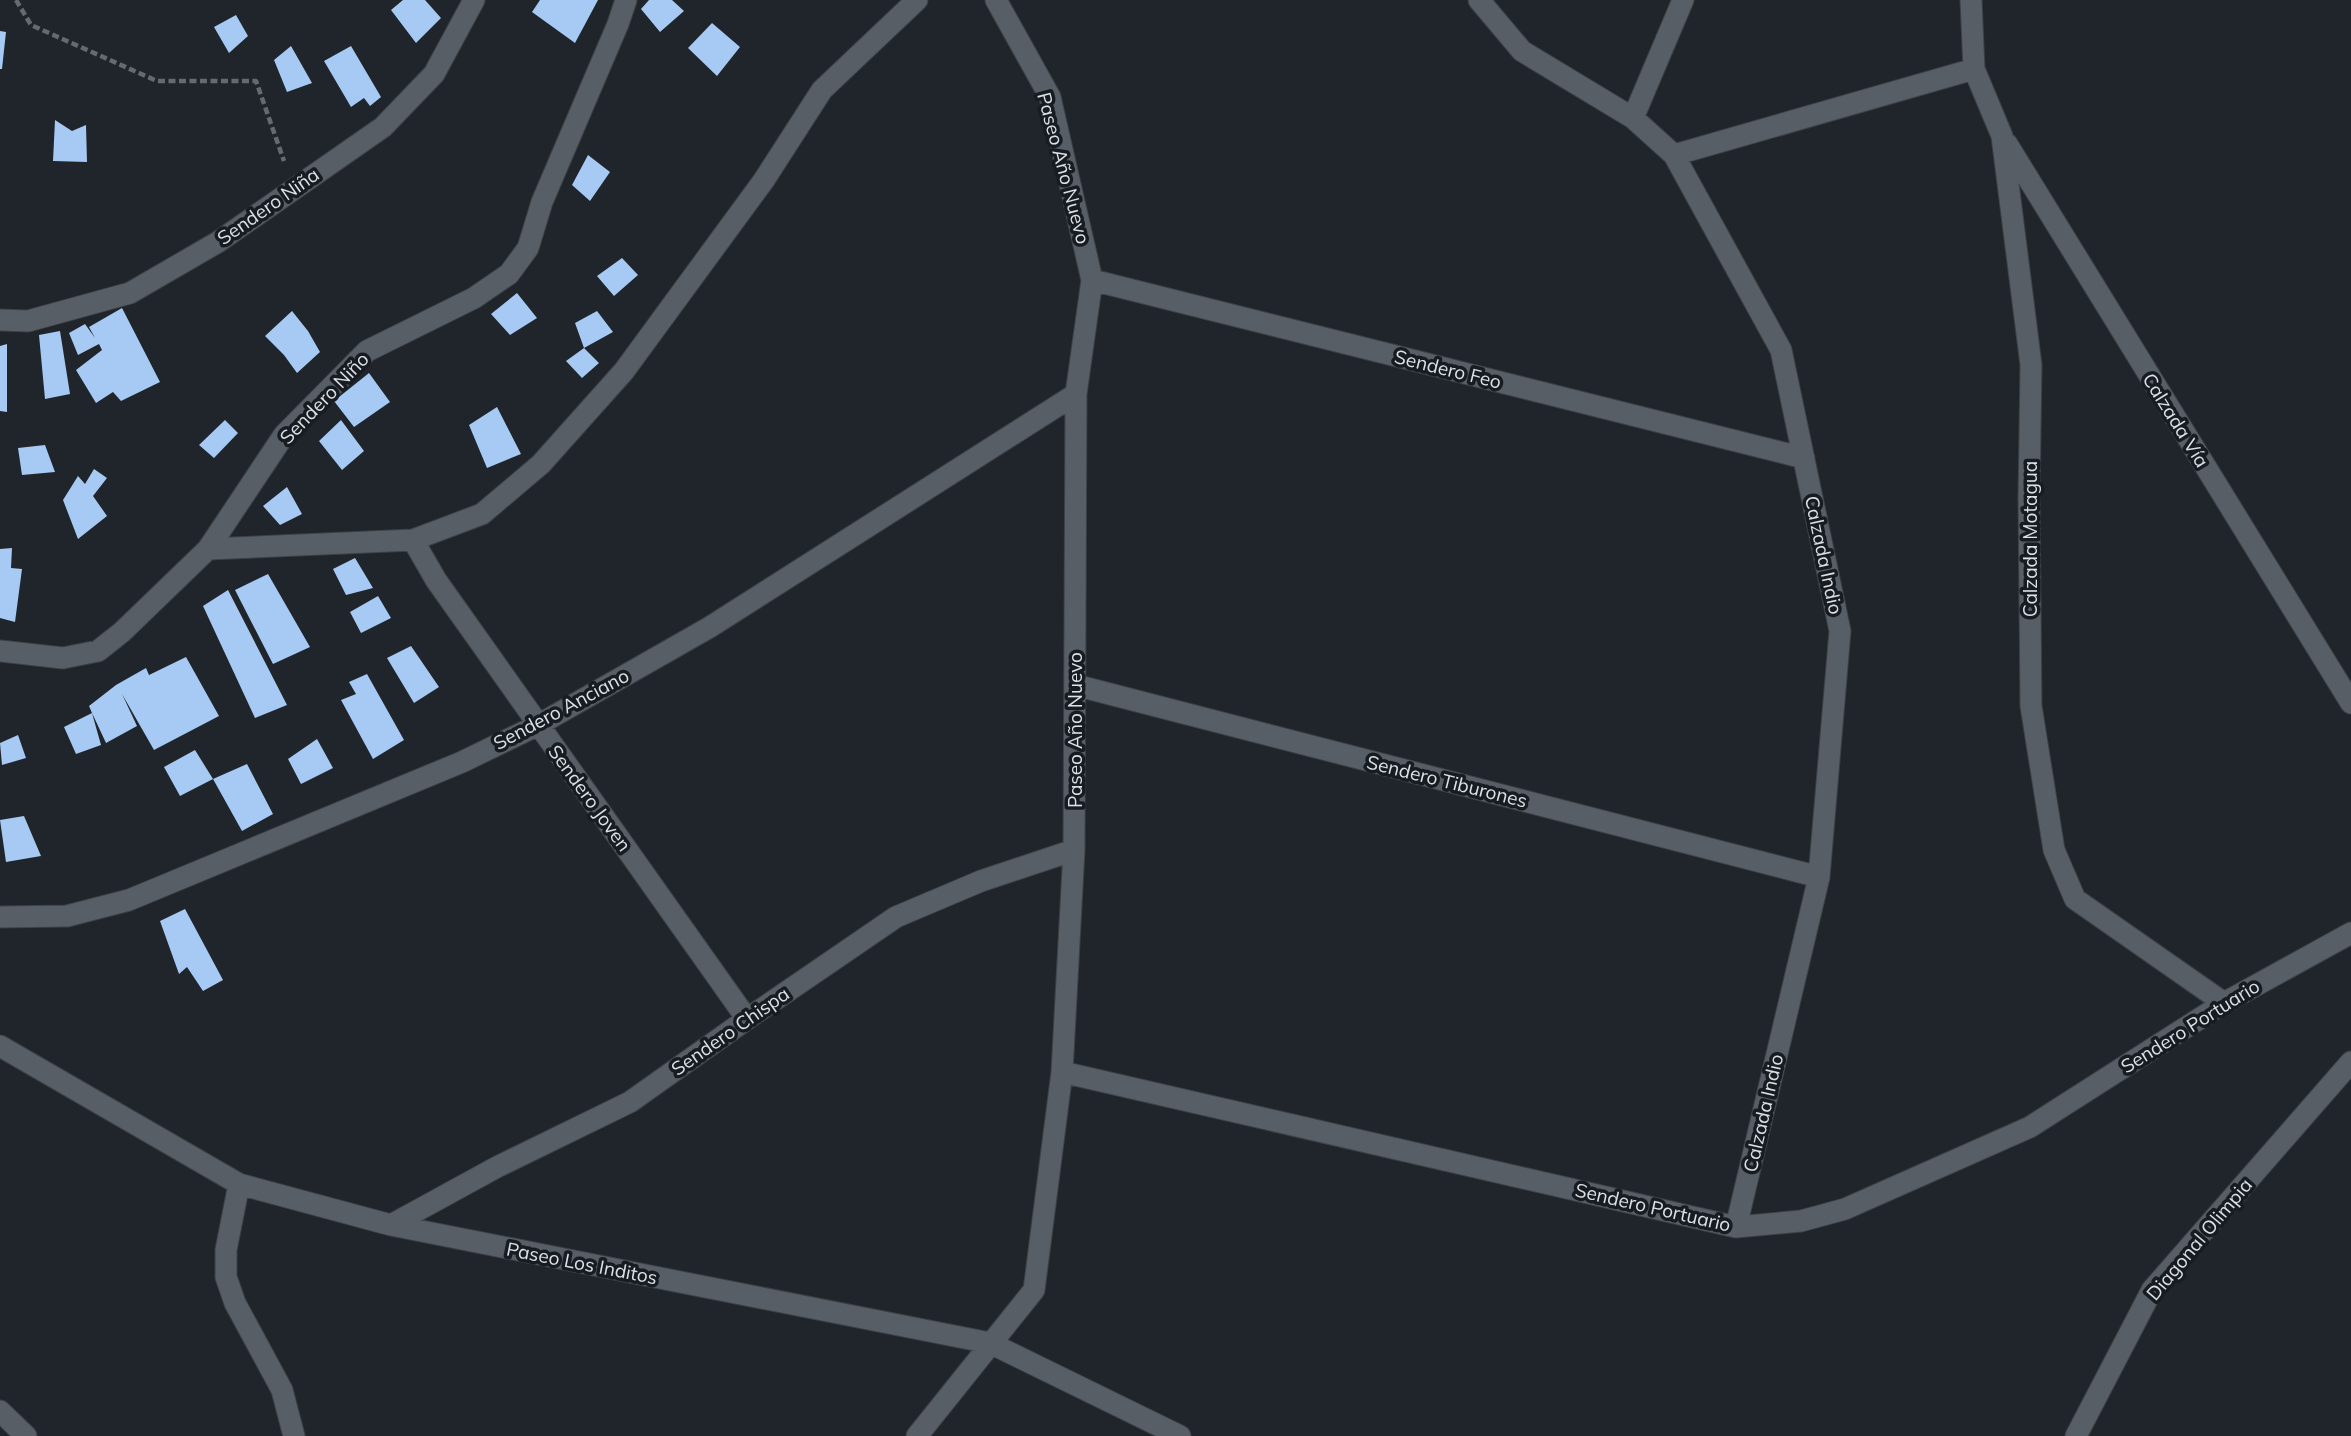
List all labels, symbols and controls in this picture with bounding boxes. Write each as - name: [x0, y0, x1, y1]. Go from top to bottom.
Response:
- street label: Paseo Año Nuevo: [1032, 90, 1096, 246]
- street label: Sendero Niña: [212, 162, 324, 250]
- street label: Sendero Feo: [1392, 344, 1504, 394]
- street label: Sendero Niño: [274, 347, 374, 449]
- street label: Calzada Vía: [2138, 368, 2214, 472]
- street label: Calzada Motagua: [2018, 461, 2042, 617]
- street label: Calzada Indio: [1800, 494, 1848, 616]
- street label: Paseo Año Nuevo: [1063, 652, 1087, 808]
- street label: Sendero Anciano: [489, 663, 633, 755]
- street label: Sendero Joven: [543, 740, 637, 856]
- street label: Sendero Tiburones: [1364, 749, 1530, 813]
- street label: Sendero Portuario: [2116, 974, 2264, 1078]
- street label: Sendero Chispa: [666, 981, 794, 1081]
- street label: Calzada Indio: [1738, 1052, 1788, 1174]
- street label: Diagonal Olimpia: [2141, 1173, 2257, 1305]
- street label: Sendero Portuario: [1573, 1177, 1733, 1237]
- street label: Paseo Los Inditos: [505, 1237, 659, 1289]

